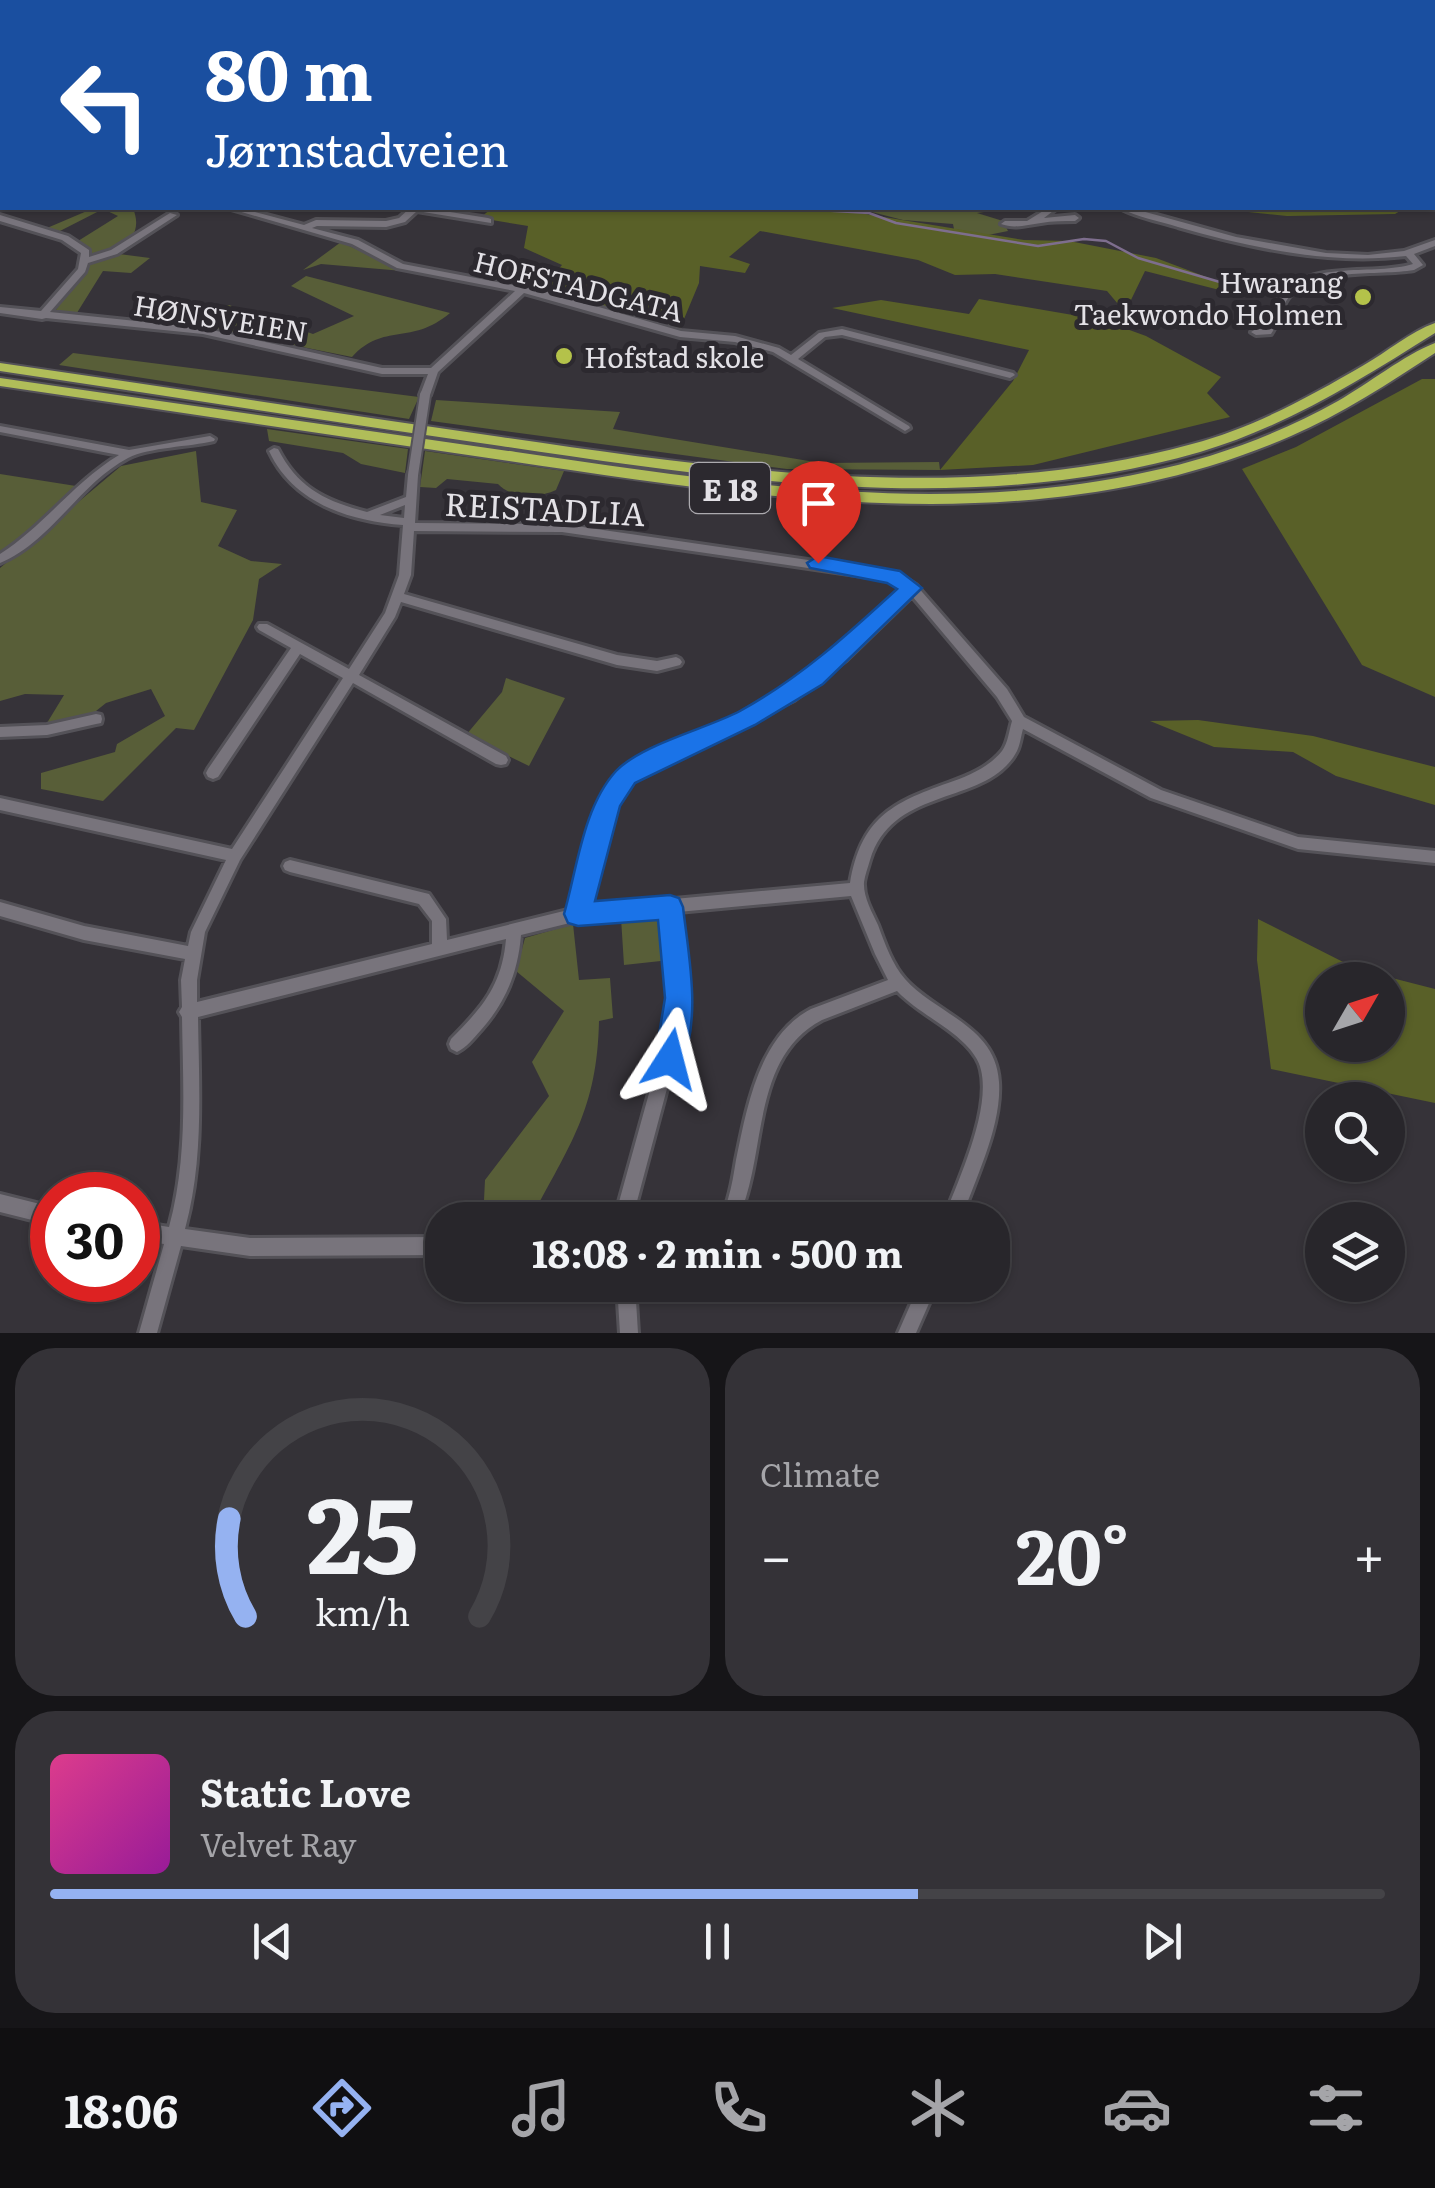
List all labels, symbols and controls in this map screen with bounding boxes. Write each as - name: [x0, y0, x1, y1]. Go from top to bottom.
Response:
- text: 80 m: [205, 19, 373, 123]
- icon: left: [40, 40, 170, 170]
- text: Jørnstadveien: [205, 114, 509, 181]
- street label: HOFSTADGATA: [470, 239, 689, 331]
- place label: Hwarang Taekwondo Holmen: [1073, 260, 1343, 334]
- street label: HØNSVEIEN: [131, 283, 311, 351]
- marker: Hwarang Taekwondo Holmen: [1352, 286, 1374, 308]
- place label: Hofstad skole: [584, 335, 764, 377]
- marker: Hofstad skole: [553, 345, 575, 367]
- pin: [776, 461, 861, 564]
- road number: E 18: [690, 463, 770, 513]
- icon: arrive: [791, 476, 846, 531]
- street label: REISTADLIA: [444, 478, 647, 536]
- north arrow: [1305, 962, 1405, 1062]
- map controls: [1305, 962, 1405, 1302]
- position arrow: [618, 1007, 722, 1111]
- button: search: [1305, 1082, 1405, 1182]
- speed limit sign: 30: [30, 1172, 160, 1302]
- button: layers: [1305, 1202, 1405, 1302]
- text: 18:08 · 2 min · 500 m: [532, 1223, 903, 1280]
- text: Climate: [760, 1449, 880, 1497]
- text: 25: [306, 1452, 419, 1606]
- text: 20°: [1016, 1497, 1129, 1608]
- text: −: [760, 1512, 792, 1594]
- text: +: [1353, 1512, 1385, 1594]
- text: km/h: [315, 1584, 410, 1637]
- text: Static Love: [200, 1762, 411, 1819]
- text: Velvet Ray: [200, 1819, 356, 1867]
- icon: previous: [245, 1914, 300, 1969]
- icon: pause: [690, 1914, 745, 1969]
- icon: next: [1135, 1914, 1190, 1969]
- icon: directions: [307, 2073, 377, 2143]
- icon: music: [506, 2073, 576, 2143]
- icon: phone: [704, 2073, 774, 2143]
- icon: climate: [903, 2073, 973, 2143]
- icon: car: [1102, 2073, 1172, 2143]
- icon: filters: [1301, 2073, 1371, 2143]
- text: 18:06: [64, 2075, 178, 2142]

